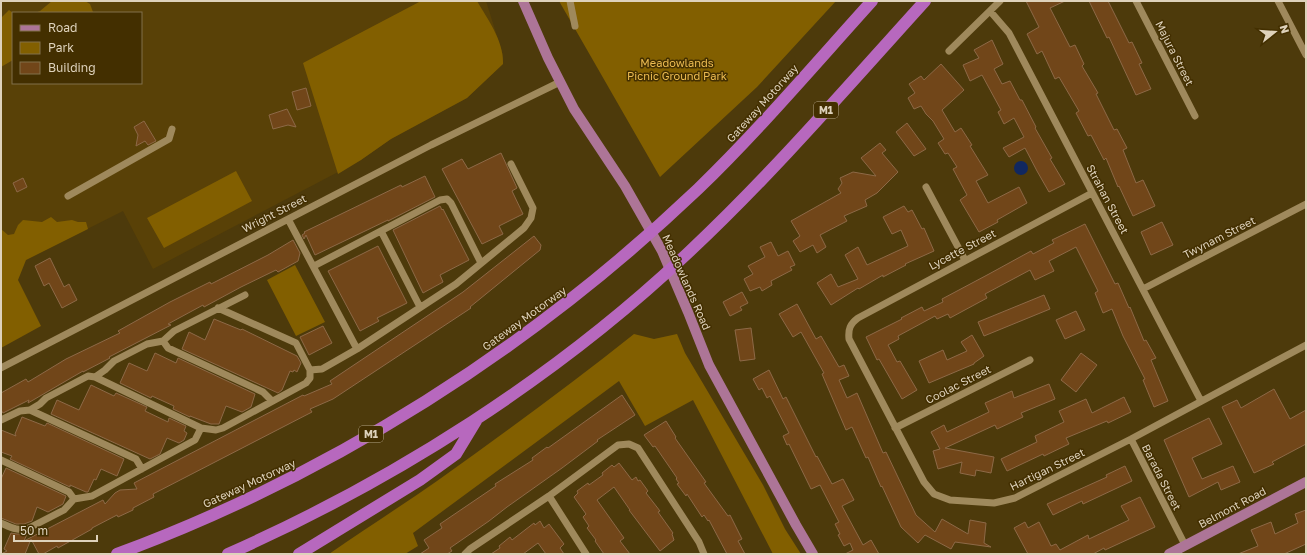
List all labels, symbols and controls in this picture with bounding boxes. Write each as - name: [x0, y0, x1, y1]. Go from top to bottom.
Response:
- legend: [12, 12, 142, 84]
- north arrow: [1255, 12, 1295, 52]
- street label: Majura Street: [1153, 18, 1197, 88]
- text: Road: [48, 20, 77, 35]
- text: N: [1278, 23, 1292, 35]
- text: Park: [48, 40, 74, 55]
- park label: Meadowlands Picnic Ground Park: [627, 56, 727, 82]
- text: Building: [48, 60, 96, 75]
- street label: Gateway Motorway: [724, 61, 800, 145]
- road number: M1: [814, 102, 838, 118]
- street label: Strahan Street: [1084, 162, 1132, 236]
- street label: Wright Street: [240, 191, 308, 235]
- street label: Twynam Street: [1181, 213, 1257, 261]
- street label: Lycette Street: [926, 226, 998, 272]
- street label: Meadowlands Road: [660, 232, 714, 332]
- street label: Gateway Motorway: [480, 283, 568, 353]
- street label: Coolac Street: [923, 362, 993, 406]
- road number: M1: [359, 426, 383, 442]
- street label: Barada Street: [1140, 442, 1184, 512]
- street label: Hartigan Street: [1008, 445, 1086, 493]
- street label: Gateway Motorway: [201, 456, 297, 510]
- street label: Belmont Road: [1196, 484, 1268, 530]
- scale bar: [14, 517, 97, 543]
- text: 50 m: [20, 523, 48, 538]

